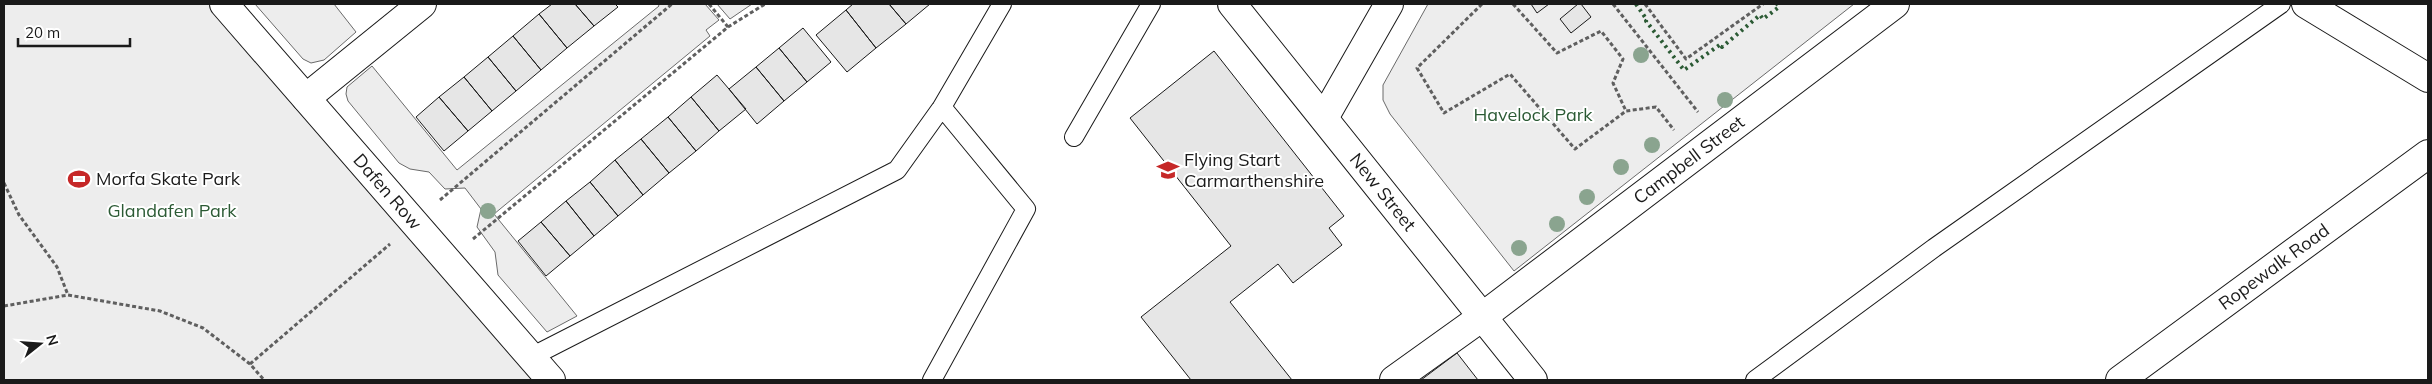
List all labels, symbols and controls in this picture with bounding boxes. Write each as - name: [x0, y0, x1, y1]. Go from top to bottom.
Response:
- scale bar: [18, 15, 130, 47]
- text: 20 m: [25, 23, 60, 42]
- park label: Havelock Park: [1473, 103, 1593, 126]
- street label: Campbell Street: [1629, 110, 1749, 209]
- place label: Flying Start Carmarthenshire: [1184, 148, 1324, 192]
- street label: New Street: [1345, 148, 1421, 235]
- street label: Dafen Row: [349, 149, 427, 235]
- school or university icon: Flying Start Carmarthenshire: [1155, 157, 1181, 183]
- sports icon: Morfa Skate Park: [66, 166, 92, 192]
- place label: Morfa Skate Park: [96, 167, 241, 190]
- park label: Glandafen Park: [107, 199, 237, 222]
- street label: Ropewalk Road: [2214, 218, 2334, 315]
- north arrow: [15, 319, 65, 369]
- text: N: [42, 333, 63, 348]

